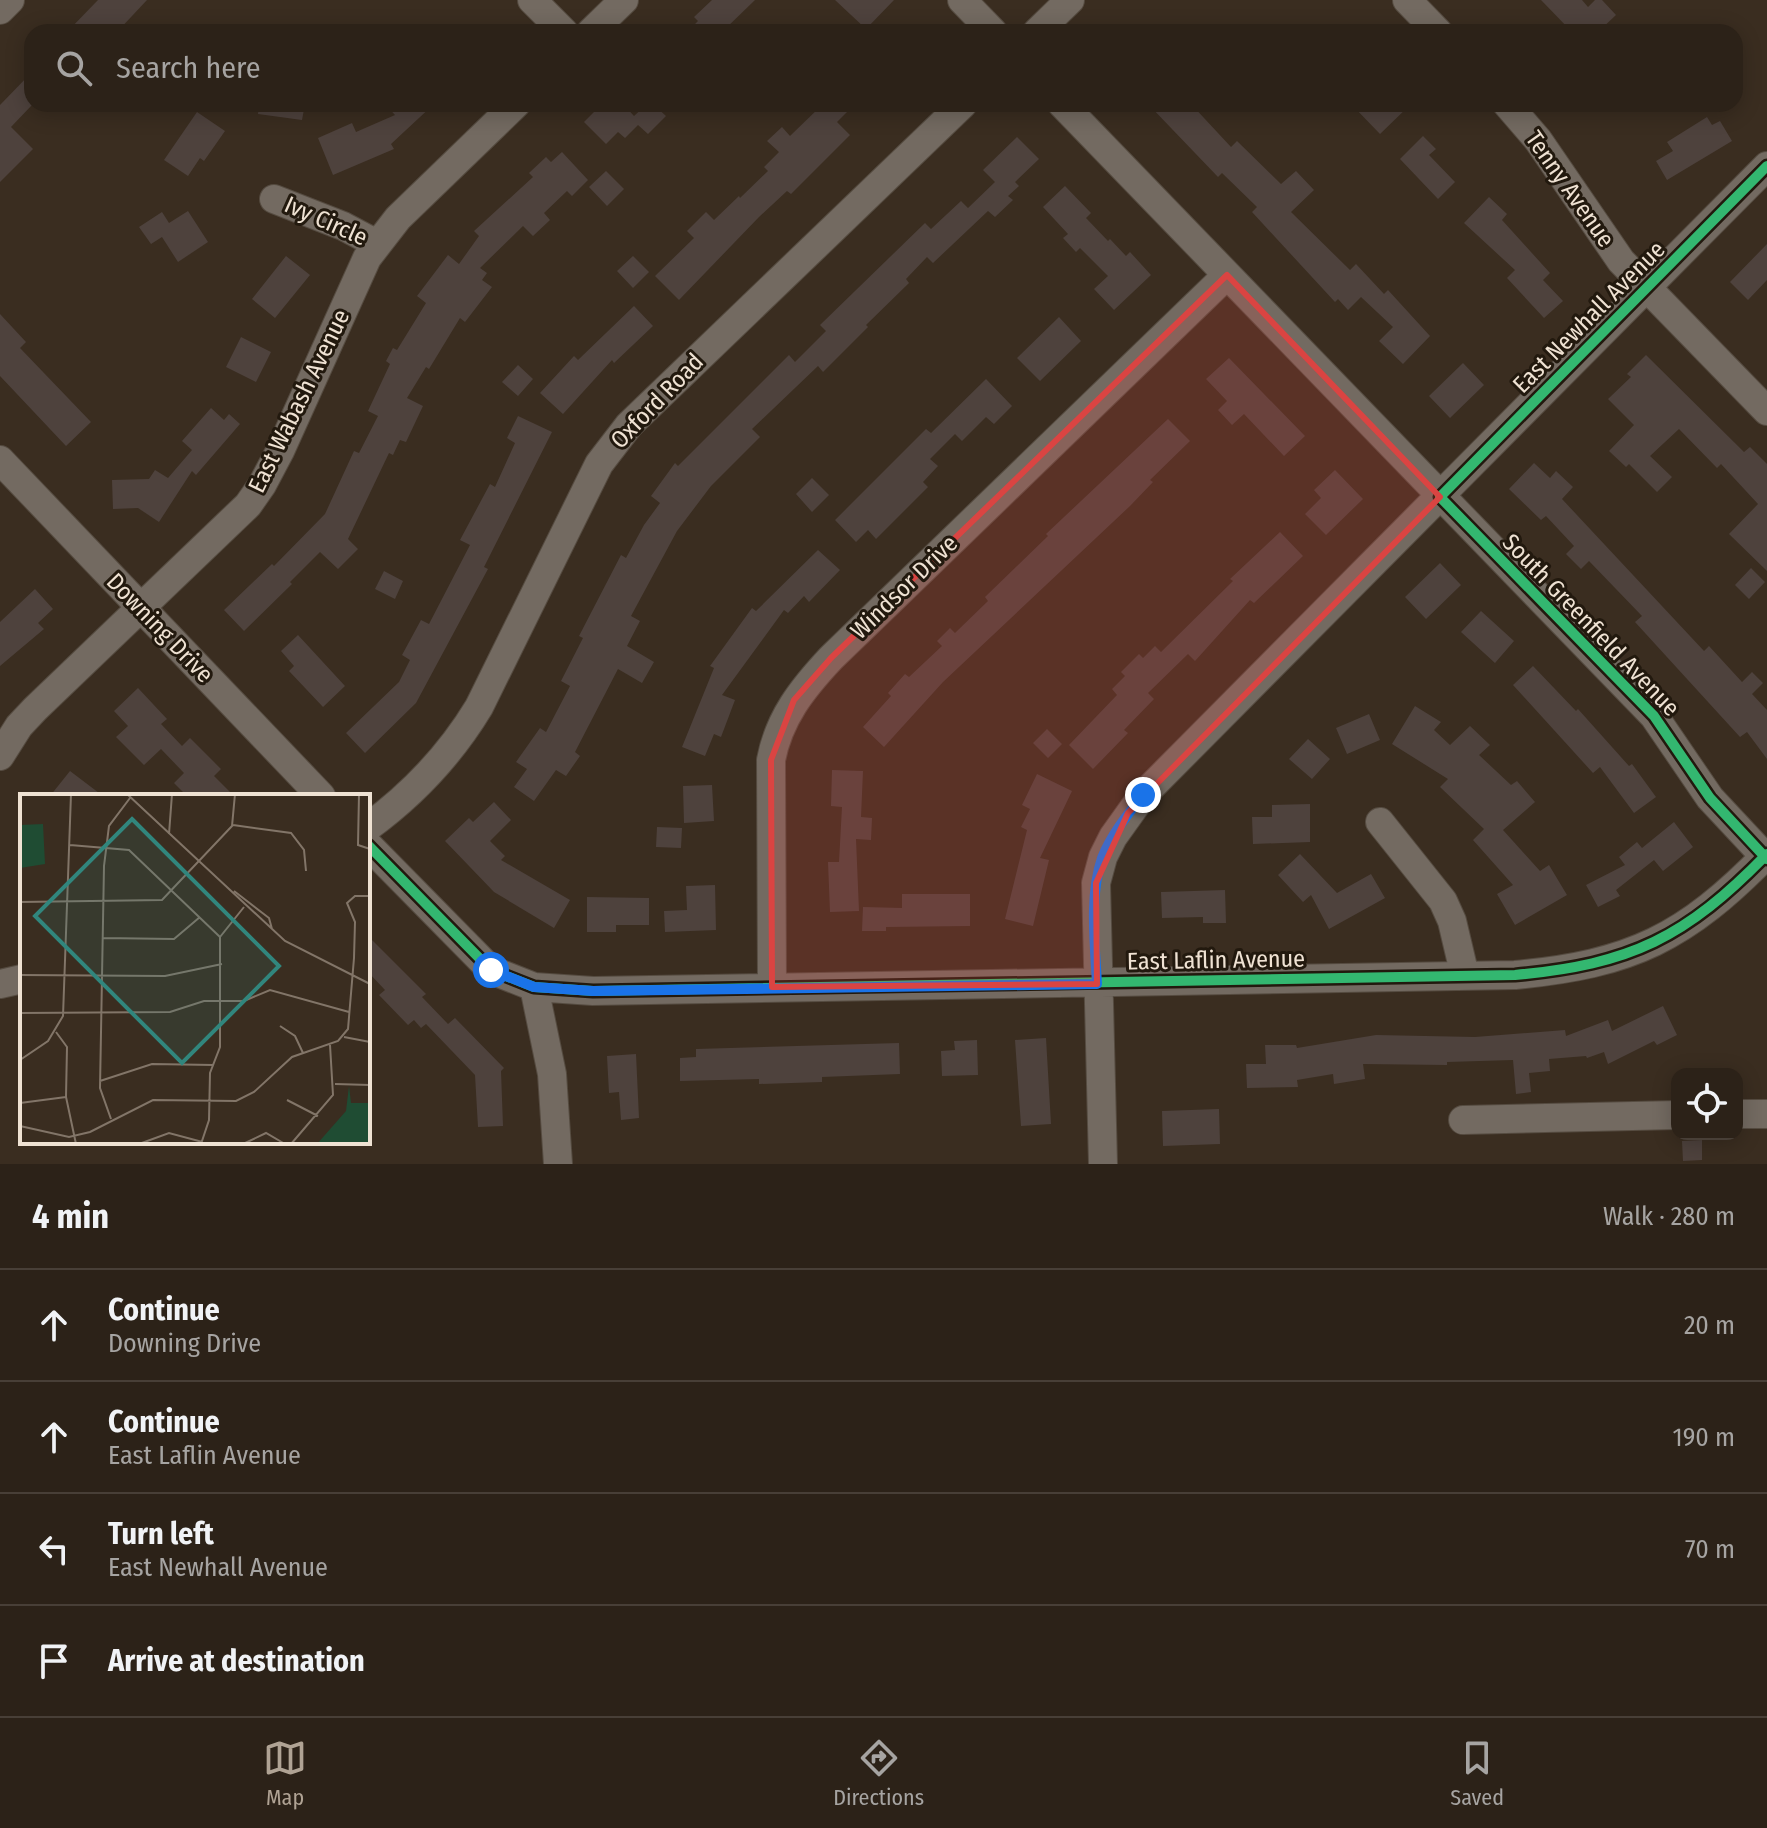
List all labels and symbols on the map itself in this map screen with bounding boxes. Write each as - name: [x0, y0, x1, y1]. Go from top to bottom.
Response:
- street label: Tenny Avenue: [1520, 126, 1620, 252]
- street label: Ivy Circle: [280, 190, 372, 252]
- street label: East Newhall Avenue: [1507, 235, 1671, 399]
- street label: East Wabash Avenue: [243, 305, 355, 497]
- street label: Oxford Road: [605, 348, 709, 454]
- street label: South Greenfield Avenue: [1497, 528, 1685, 722]
- street label: Windsor Drive: [845, 529, 963, 645]
- street label: Downing Drive: [101, 567, 219, 689]
- route end: [1125, 777, 1161, 813]
- inset map: [20, 794, 370, 1144]
- street label: East Laflin Avenue: [1127, 944, 1305, 976]
- route start: [473, 952, 509, 988]

